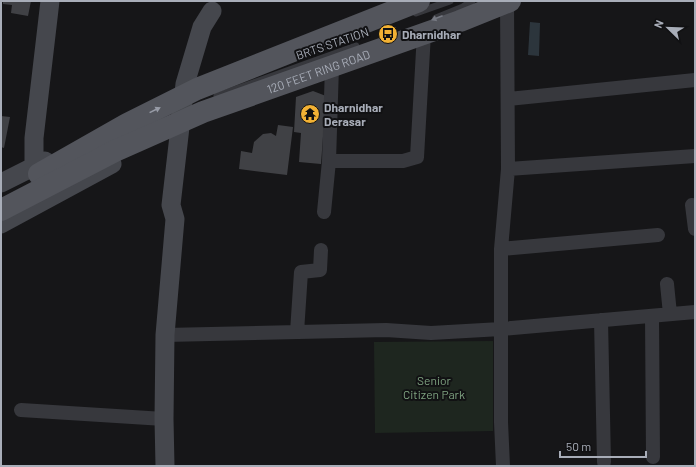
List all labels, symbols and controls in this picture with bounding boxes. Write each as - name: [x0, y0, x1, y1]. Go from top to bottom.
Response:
- north arrow: [648, 8, 688, 48]
- one-way arrow: [430, 15, 442, 21]
- text: N: [651, 18, 666, 30]
- bus stop icon: Dharnidhar: [377, 23, 399, 45]
- street label: BRTS STATION: [294, 24, 370, 62]
- place label: Dharnidhar: [402, 27, 461, 41]
- street label: 120 FEET RING ROAD: [265, 46, 372, 96]
- place label: Dharnidhar Derasar: [324, 100, 383, 128]
- temple icon: Dharnidhar Derasar: [299, 103, 321, 125]
- one-way arrow: [149, 107, 161, 113]
- park label: Senior Citizen Park: [403, 373, 465, 401]
- scale bar: [560, 433, 646, 459]
- text: 50 m: [566, 439, 591, 453]

